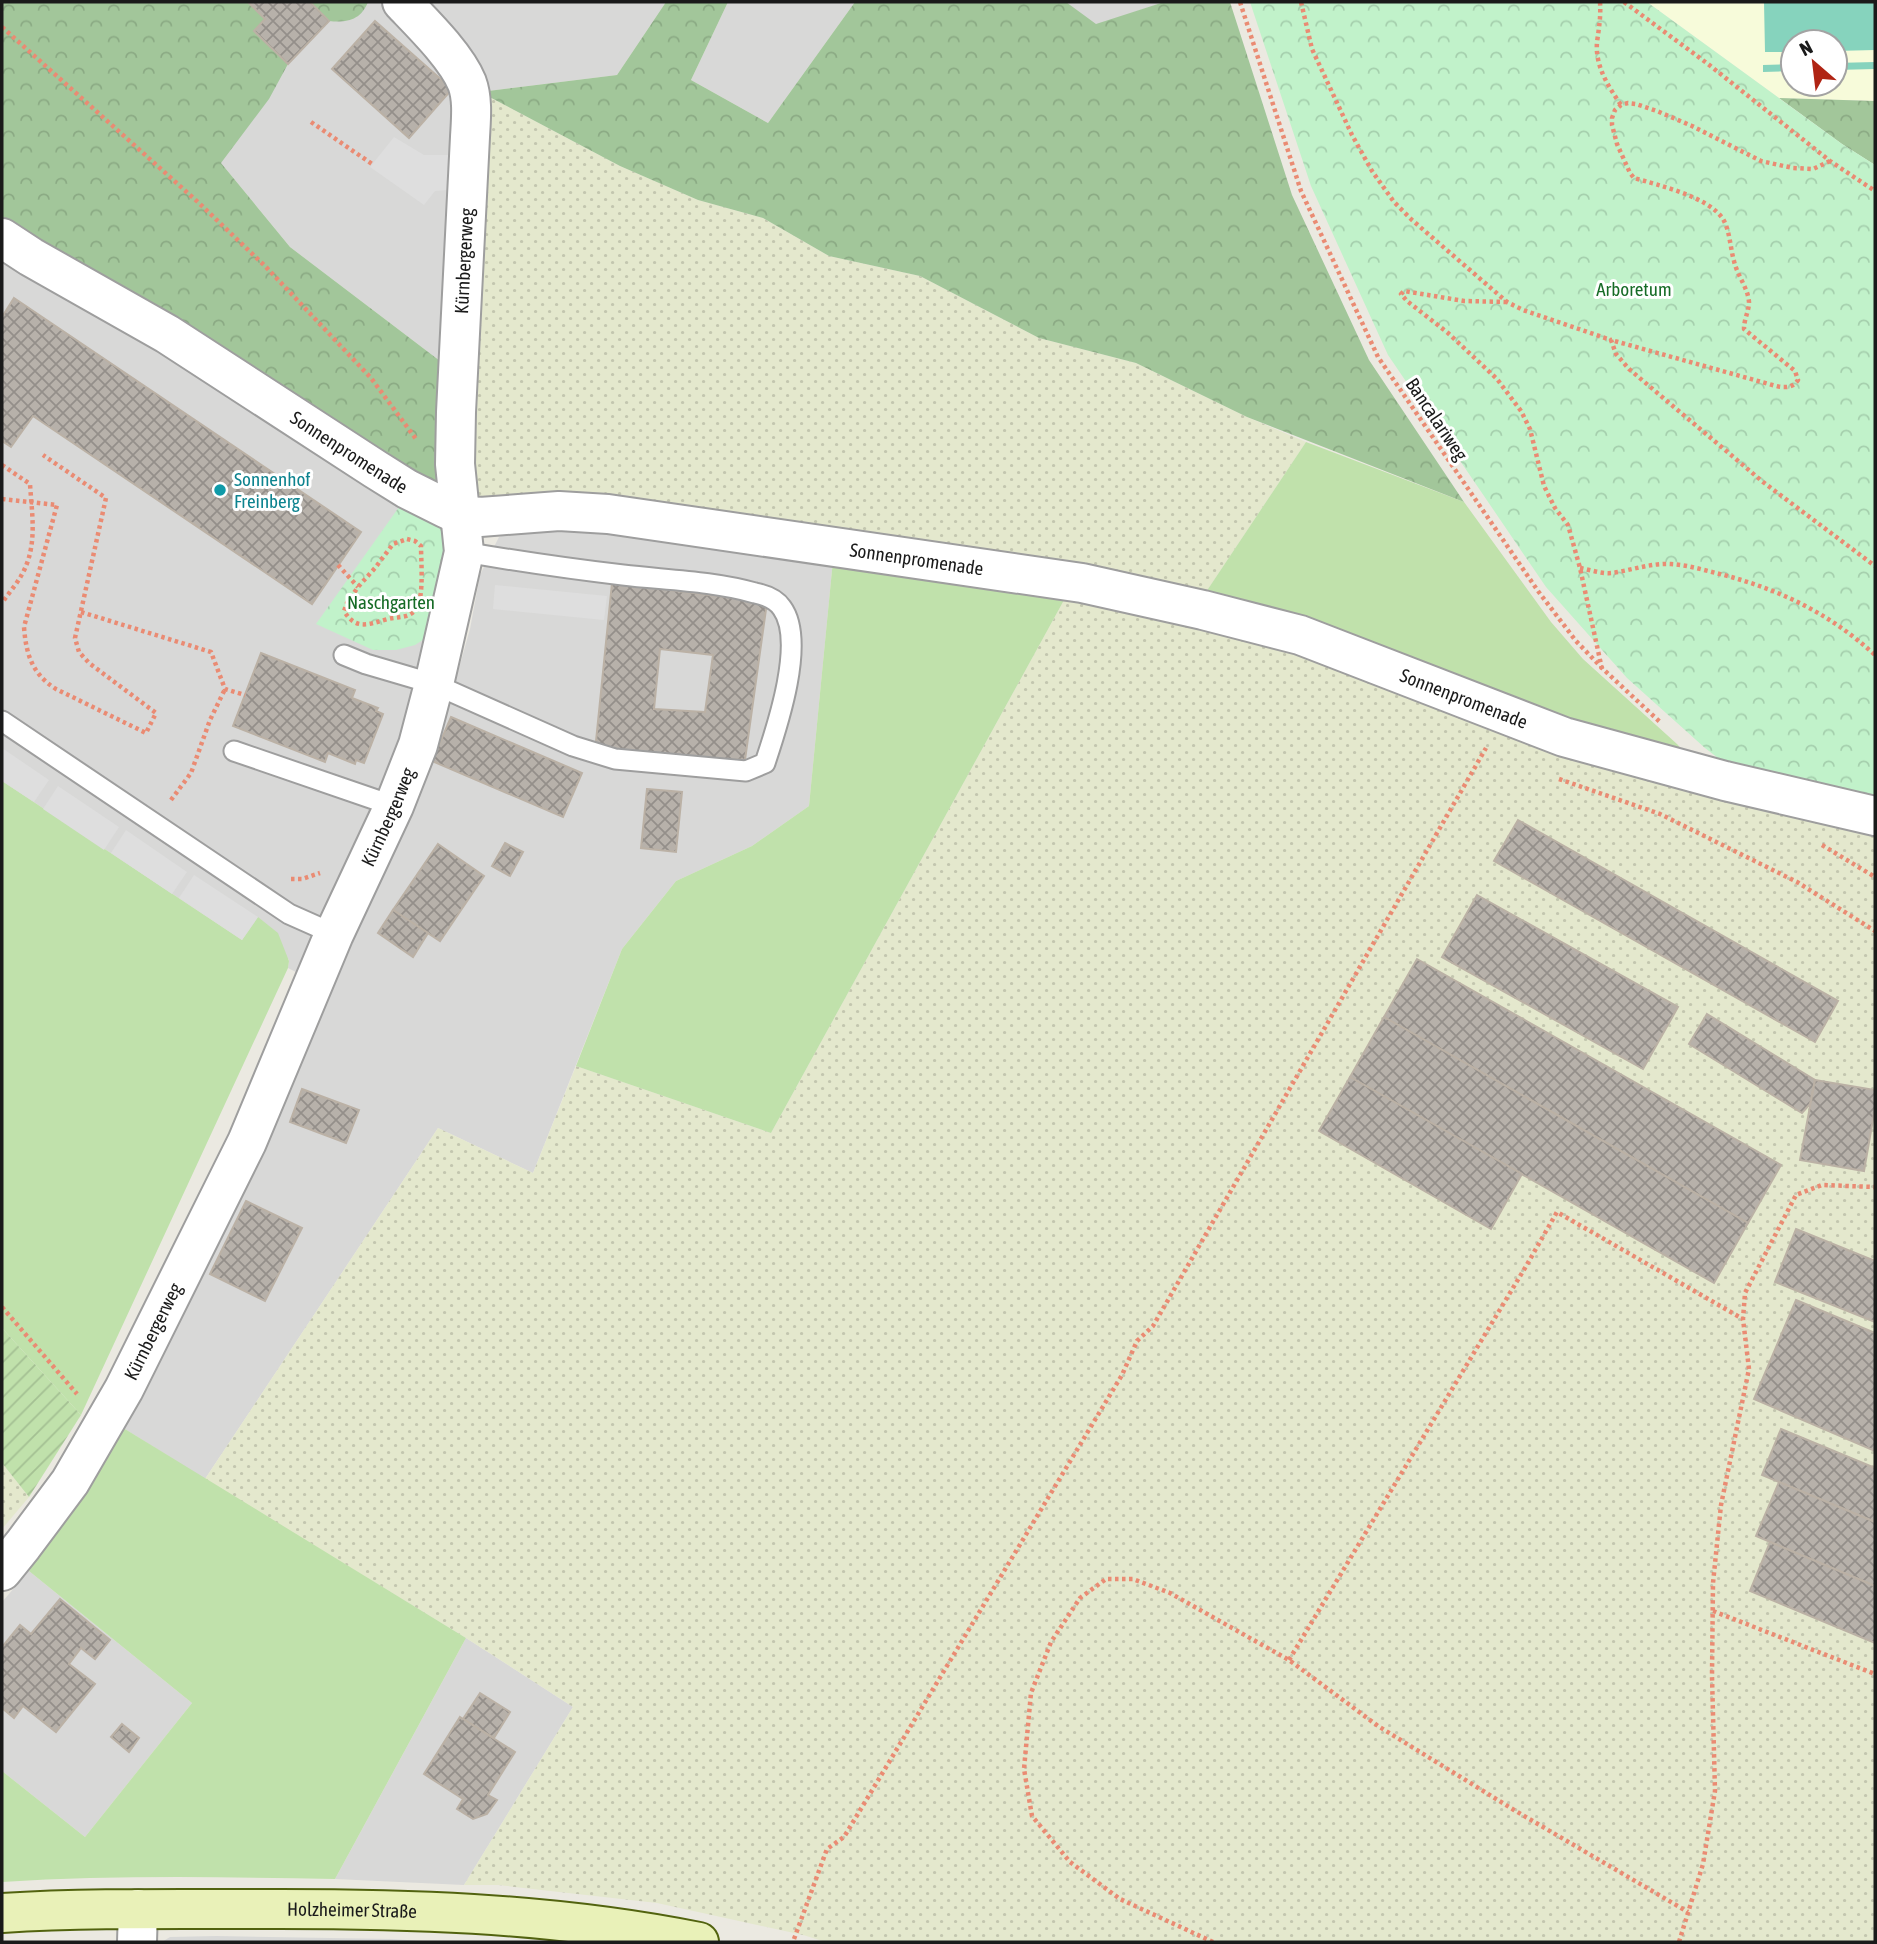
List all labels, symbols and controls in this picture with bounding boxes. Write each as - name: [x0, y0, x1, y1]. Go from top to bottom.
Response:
- north arrow: [1779, 28, 1849, 98]
- text: N: [1796, 36, 1816, 60]
- street label: Kürnbergerweg: [450, 207, 477, 314]
- park label: Arboretum: [1596, 278, 1672, 300]
- street label: Bancalariweg: [1401, 374, 1473, 465]
- street label: Sonnenpromenade: [287, 406, 412, 498]
- place label: Sonnenhof Freinberg: [234, 468, 311, 512]
- marker: Sonnenhof Freinberg: [212, 482, 228, 498]
- street label: Sonnenpromenade: [848, 538, 985, 580]
- park label: Naschgarten: [347, 591, 435, 613]
- street label: Sonnenpromenade: [1397, 664, 1531, 733]
- street label: Kürnbergerweg: [356, 763, 419, 870]
- street label: Kürnbergerweg: [119, 1278, 187, 1384]
- street label: Holzheimer Straße: [287, 1898, 417, 1922]

